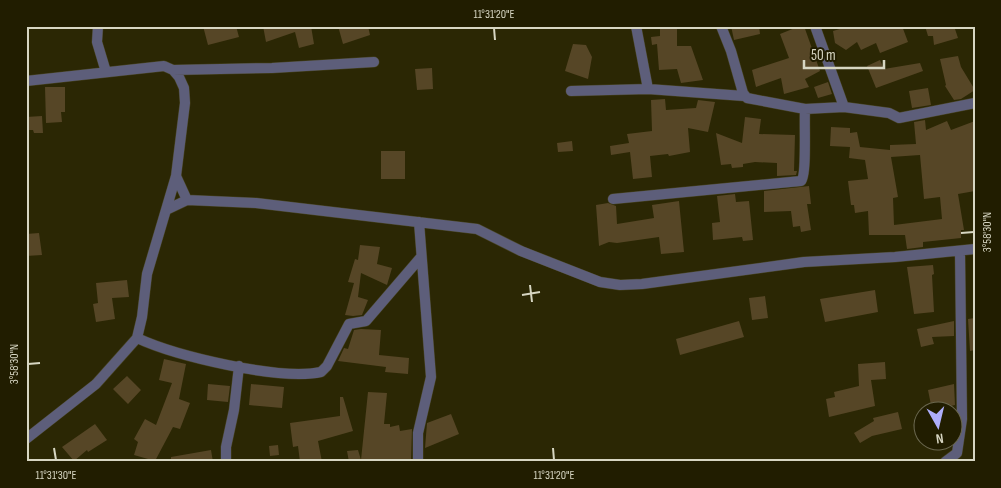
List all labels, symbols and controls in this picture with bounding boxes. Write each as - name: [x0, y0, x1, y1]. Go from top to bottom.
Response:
- text: 11°31'20"E: [473, 7, 515, 22]
- scale bar: [804, 38, 884, 70]
- text: 50 m: [811, 46, 836, 65]
- text: 3°58'30"N: [980, 212, 995, 252]
- text: 3°58'30"N: [7, 344, 22, 384]
- north arrow: [914, 400, 964, 450]
- text: N: [935, 429, 945, 447]
- text: 11°31'30"E: [35, 468, 77, 483]
- text: 11°31'20"E: [533, 468, 575, 483]

